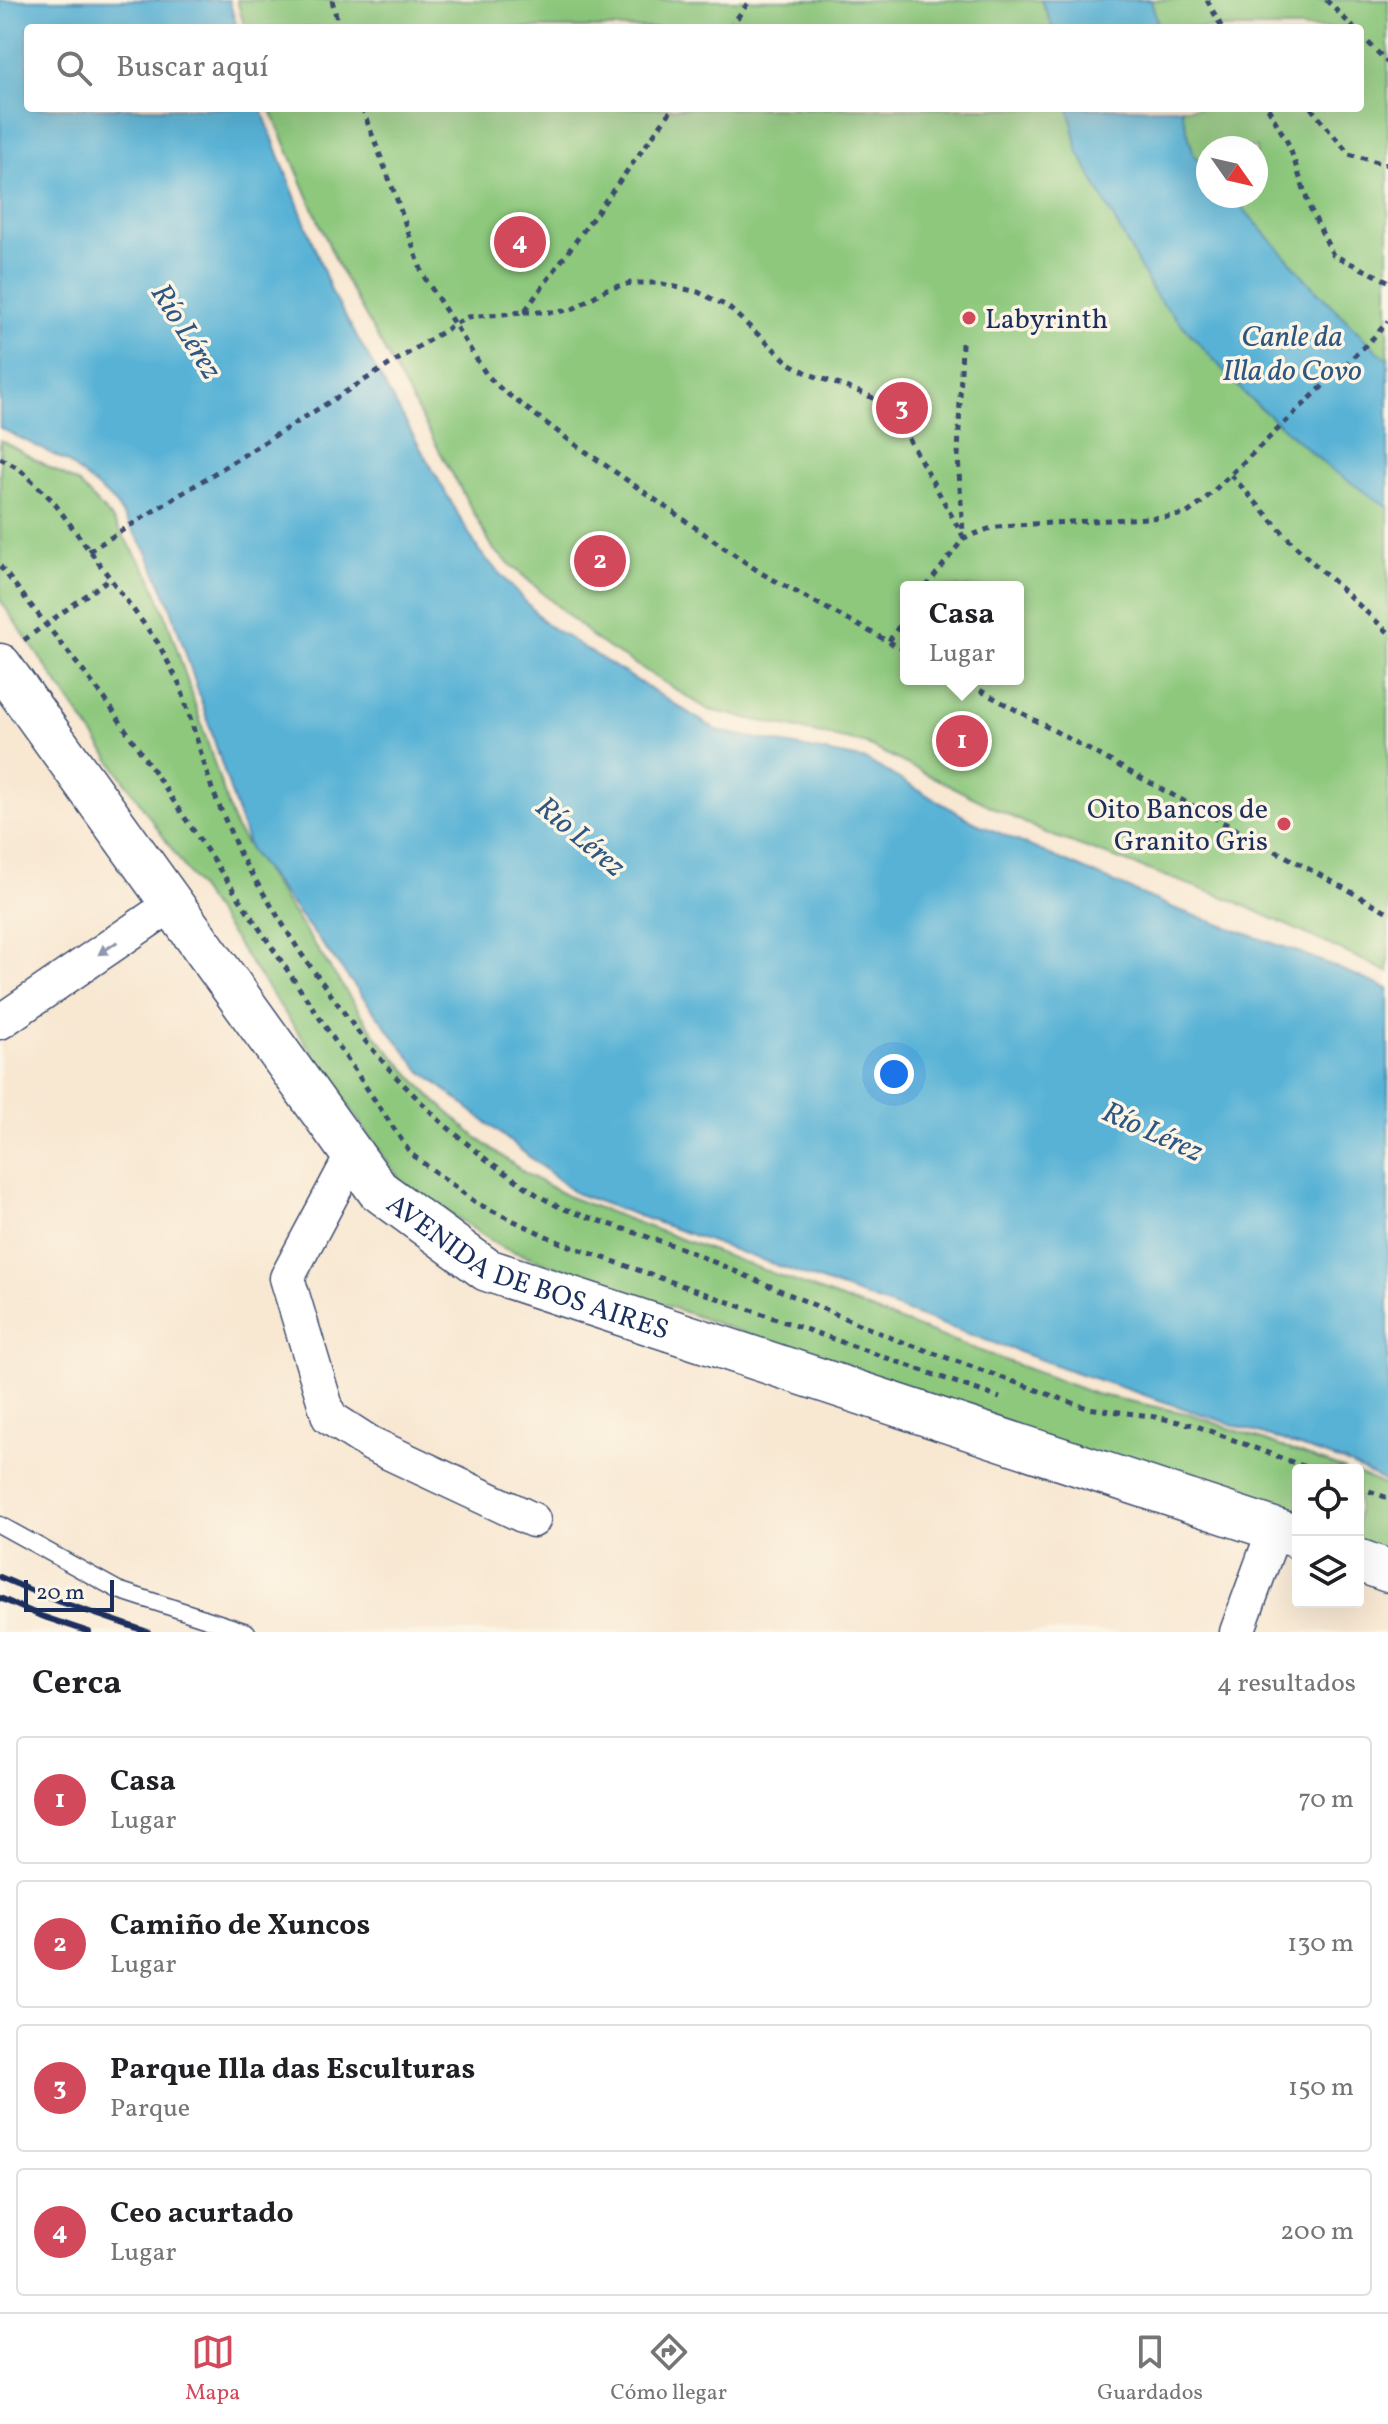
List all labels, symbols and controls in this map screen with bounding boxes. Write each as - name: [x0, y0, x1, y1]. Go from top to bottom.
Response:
- search box: [24, 24, 1364, 112]
- icon: search: [52, 46, 96, 90]
- text: Buscar aquí: [116, 47, 269, 89]
- north arrow: [1196, 136, 1268, 208]
- pin: 4: [494, 212, 546, 272]
- water label: Río Lérez: [139, 276, 231, 388]
- place label: Labyrinth: [985, 301, 1108, 340]
- marker: Labyrinth: [960, 309, 978, 327]
- water label: Canle da Illa do Covo: [1222, 317, 1362, 393]
- pin: 3: [876, 378, 928, 438]
- pin: 2: [574, 531, 626, 591]
- popup: [900, 581, 1024, 685]
- text: Casa: [929, 594, 995, 636]
- text: Lugar: [929, 636, 995, 672]
- pin: 1: [936, 711, 988, 771]
- water label: Río Lérez: [526, 787, 634, 888]
- place label: Oito Bancos de Granito Gris: [1087, 791, 1268, 862]
- marker: Oito Bancos de Granito Gris: [1275, 815, 1293, 833]
- one-way arrow: [98, 940, 119, 955]
- your location: [874, 1054, 914, 1094]
- water label: Río Lérez: [1095, 1092, 1209, 1174]
- street label: AVENIDA DE BOS AIRES: [378, 1186, 674, 1351]
- map controls: [1292, 1464, 1364, 1608]
- button: locate: [1292, 1464, 1364, 1536]
- button: layers: [1292, 1536, 1364, 1608]
- scale bar: [24, 1576, 114, 1612]
- text: 20 m: [36, 1578, 85, 1609]
- text: Cerca: [32, 1661, 122, 1708]
- text: 4 resultados: [1217, 1666, 1356, 1702]
- text: Casa: [110, 1761, 176, 1803]
- text: 1: [55, 1782, 65, 1818]
- text: 70 m: [1299, 1782, 1354, 1818]
- text: Lugar: [110, 1803, 176, 1839]
- text: Camiño de Xuncos: [110, 1905, 370, 1947]
- text: 2: [53, 1926, 67, 1962]
- text: 130 m: [1287, 1926, 1354, 1962]
- text: Lugar: [110, 1947, 176, 1983]
- text: Parque Illa das Esculturas: [110, 2049, 475, 2091]
- text: 3: [53, 2070, 67, 2106]
- text: 150 m: [1288, 2070, 1354, 2106]
- text: Parque: [110, 2091, 190, 2127]
- text: Ceo acurtado: [110, 2193, 294, 2235]
- text: 4: [52, 2214, 68, 2250]
- text: 200 m: [1280, 2214, 1354, 2250]
- text: Lugar: [110, 2235, 176, 2271]
- tab: Mapa: [185, 2330, 240, 2409]
- tab: Cómo llegar: [610, 2330, 727, 2409]
- tab: Guardados: [1097, 2330, 1203, 2409]

